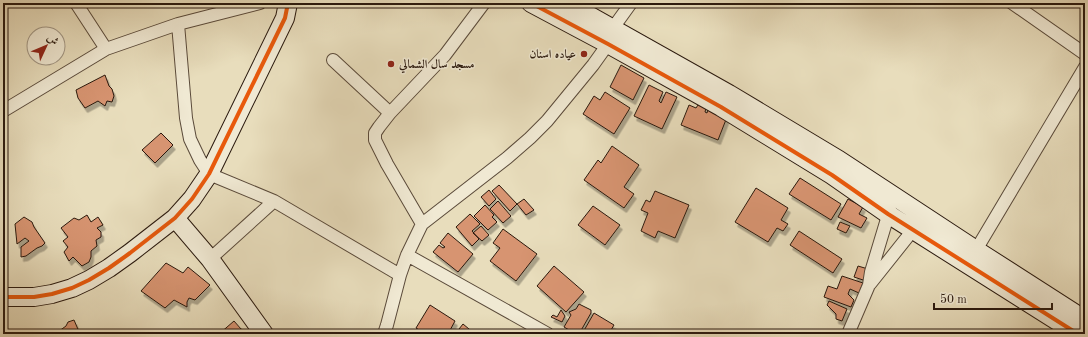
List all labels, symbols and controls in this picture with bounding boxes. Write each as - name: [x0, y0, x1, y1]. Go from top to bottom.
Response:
- north arrow: [26, 26, 66, 66]
- text: ش: [44, 32, 60, 48]
- place label: عياده اسنان: [529, 48, 576, 61]
- marker: عياده اسنان: [579, 49, 589, 59]
- place label: مسجد سال الشمالي: [398, 58, 475, 74]
- marker: مسجد سال الشمالي: [386, 59, 396, 69]
- scale bar: [934, 285, 1052, 311]
- text: 50 m: [940, 293, 967, 306]

